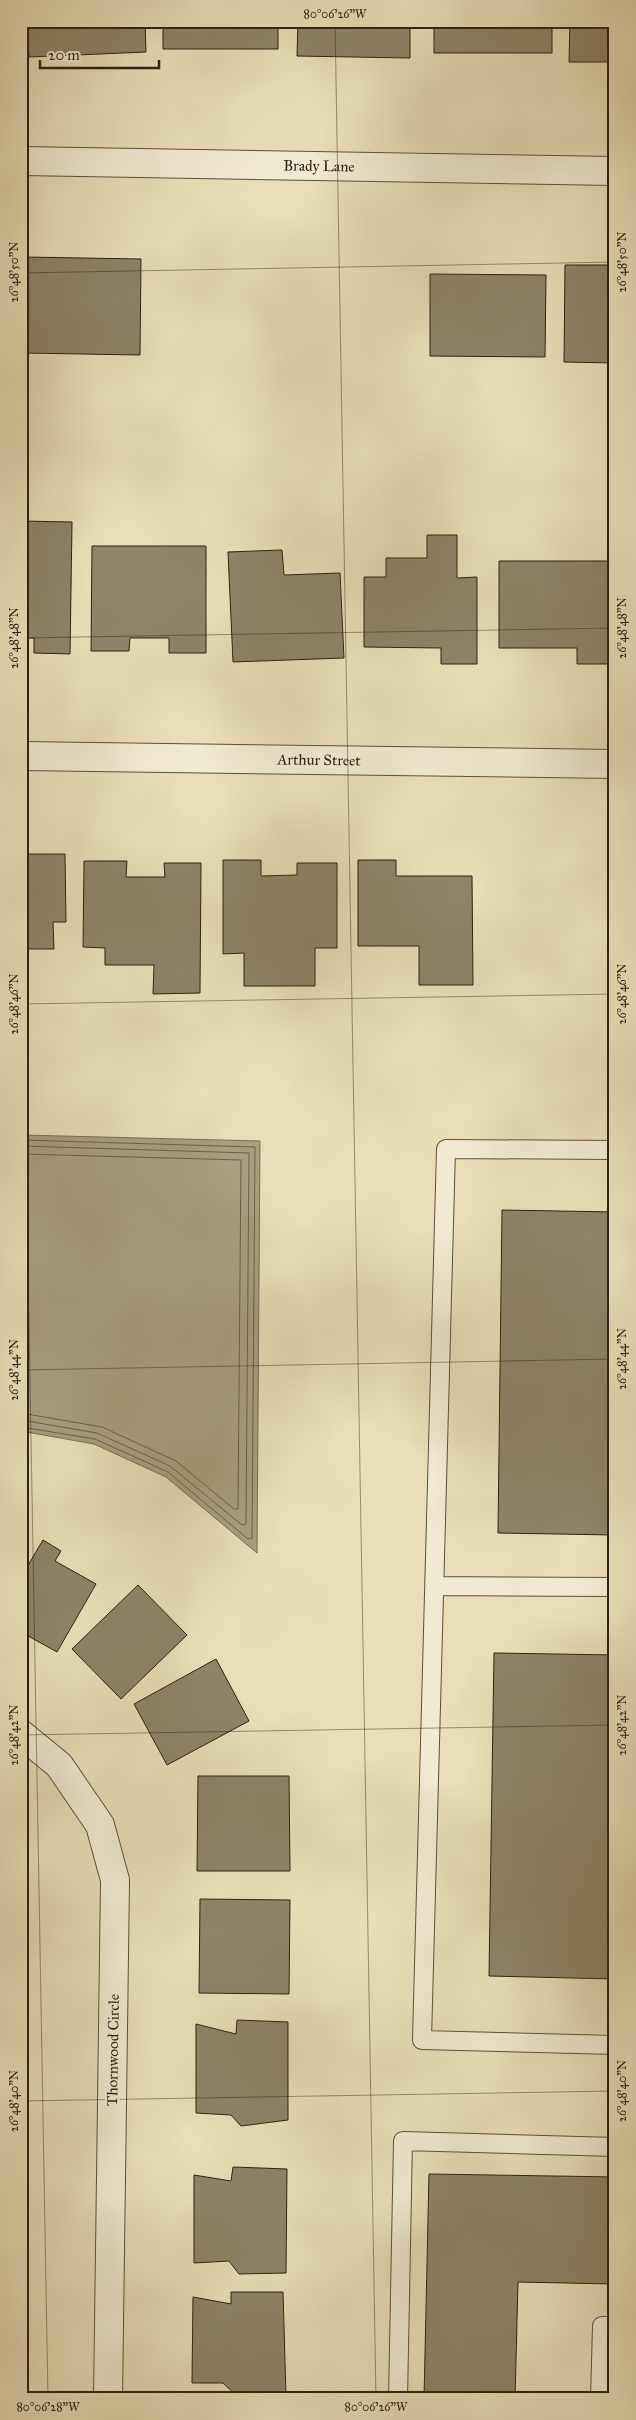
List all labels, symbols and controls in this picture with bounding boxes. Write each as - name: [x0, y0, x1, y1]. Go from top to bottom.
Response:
- text: 80°06'26"W: [304, 7, 367, 21]
- scale bar: [40, 38, 159, 70]
- text: 20 m: [48, 46, 80, 64]
- street label: Brady Lane: [283, 156, 355, 176]
- text: 26°48'50"N: [615, 232, 629, 292]
- text: 26°48'50"N: [7, 242, 21, 302]
- text: 26°48'48"N: [615, 597, 629, 659]
- text: 26°48'48"N: [7, 607, 21, 669]
- street label: Arthur Street: [276, 750, 362, 770]
- text: 26°48'46"N: [615, 963, 629, 1025]
- text: 26°48'46"N: [7, 973, 21, 1035]
- text: 26°48'44"N: [615, 1328, 629, 1390]
- text: 26°48'44"N: [7, 1339, 21, 1401]
- text: 26°48'42"N: [615, 1695, 629, 1755]
- text: 26°48'42"N: [7, 1705, 21, 1765]
- street label: Thornwood Circle: [103, 1994, 123, 2106]
- text: 26°48'40"N: [615, 2060, 629, 2122]
- text: 26°48'40"N: [7, 2070, 21, 2132]
- text: 80°06'28"W: [16, 2400, 80, 2414]
- text: 80°06'26"W: [345, 2400, 408, 2414]

